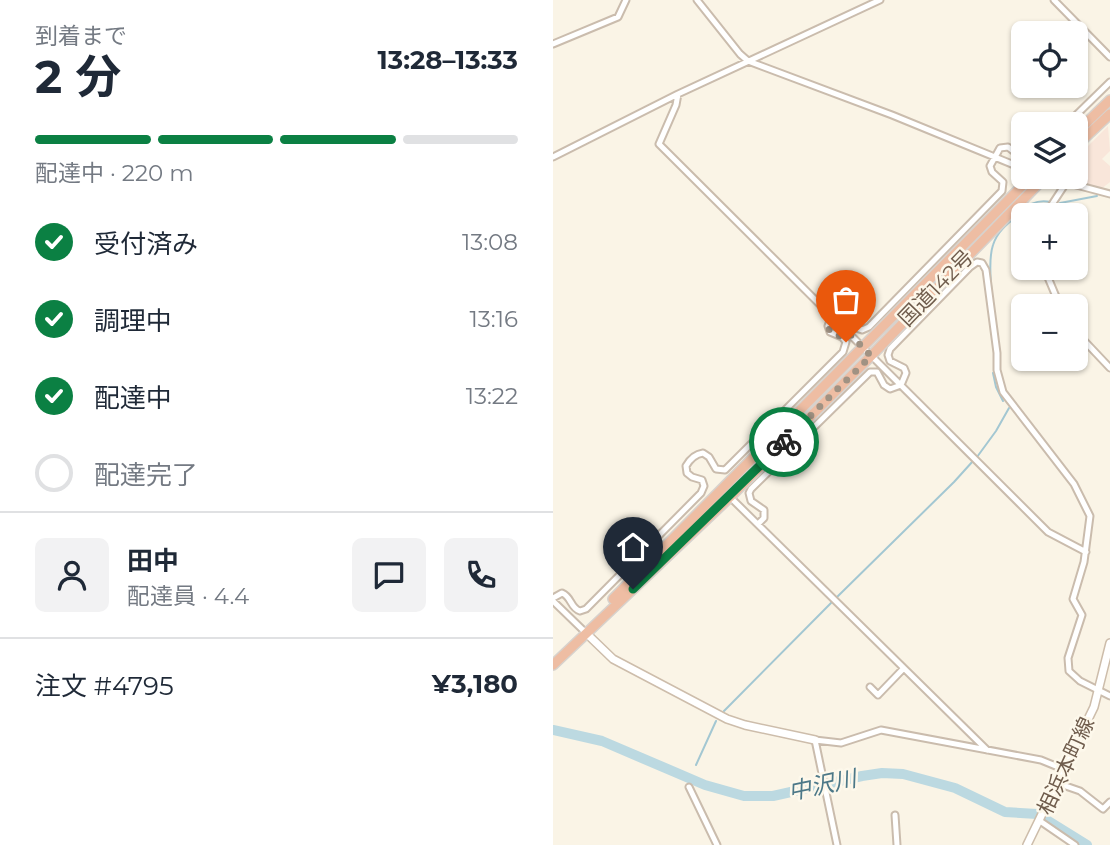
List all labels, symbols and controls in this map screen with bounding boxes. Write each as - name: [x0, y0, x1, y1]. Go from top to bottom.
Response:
- map controls: [1011, 21, 1088, 371]
- button: locate: [1011, 21, 1088, 98]
- text: 到着まで: [35, 22, 127, 50]
- text: 13:28–13:33: [378, 44, 518, 76]
- text: 2 分: [35, 48, 121, 105]
- button: layers: [1011, 112, 1088, 189]
- text: 配達中 · 220 m: [35, 159, 194, 187]
- button: +: [1011, 203, 1088, 280]
- icon: check: [35, 223, 73, 261]
- text: 受付済み: [94, 228, 198, 260]
- text: 13:08: [462, 228, 518, 256]
- street label: 国道142号: [893, 244, 978, 331]
- pin: [816, 270, 876, 342]
- icon: bag: [827, 281, 865, 319]
- button: −: [1011, 294, 1088, 371]
- icon: check: [35, 300, 73, 338]
- text: 調理中: [94, 305, 172, 337]
- text: 13:16: [470, 305, 518, 333]
- icon: check: [35, 377, 73, 415]
- text: 配達中: [94, 382, 172, 414]
- text: 13:22: [466, 382, 518, 410]
- courier: [749, 407, 819, 477]
- icon: bike: [765, 423, 803, 461]
- text: 配達完了: [94, 459, 198, 491]
- pin: [603, 517, 663, 589]
- icon: home: [614, 528, 652, 566]
- button: person: [35, 538, 109, 612]
- button: chat: [352, 538, 426, 612]
- button: phone: [444, 538, 518, 612]
- text: 田中: [127, 545, 179, 577]
- text: 配達員 · 4.4: [127, 582, 249, 610]
- text: ¥3,180: [432, 668, 518, 700]
- text: 注文 #4795: [35, 670, 174, 702]
- street label: 相浜本町線: [1032, 713, 1099, 819]
- water label: 中沢川: [785, 764, 862, 806]

